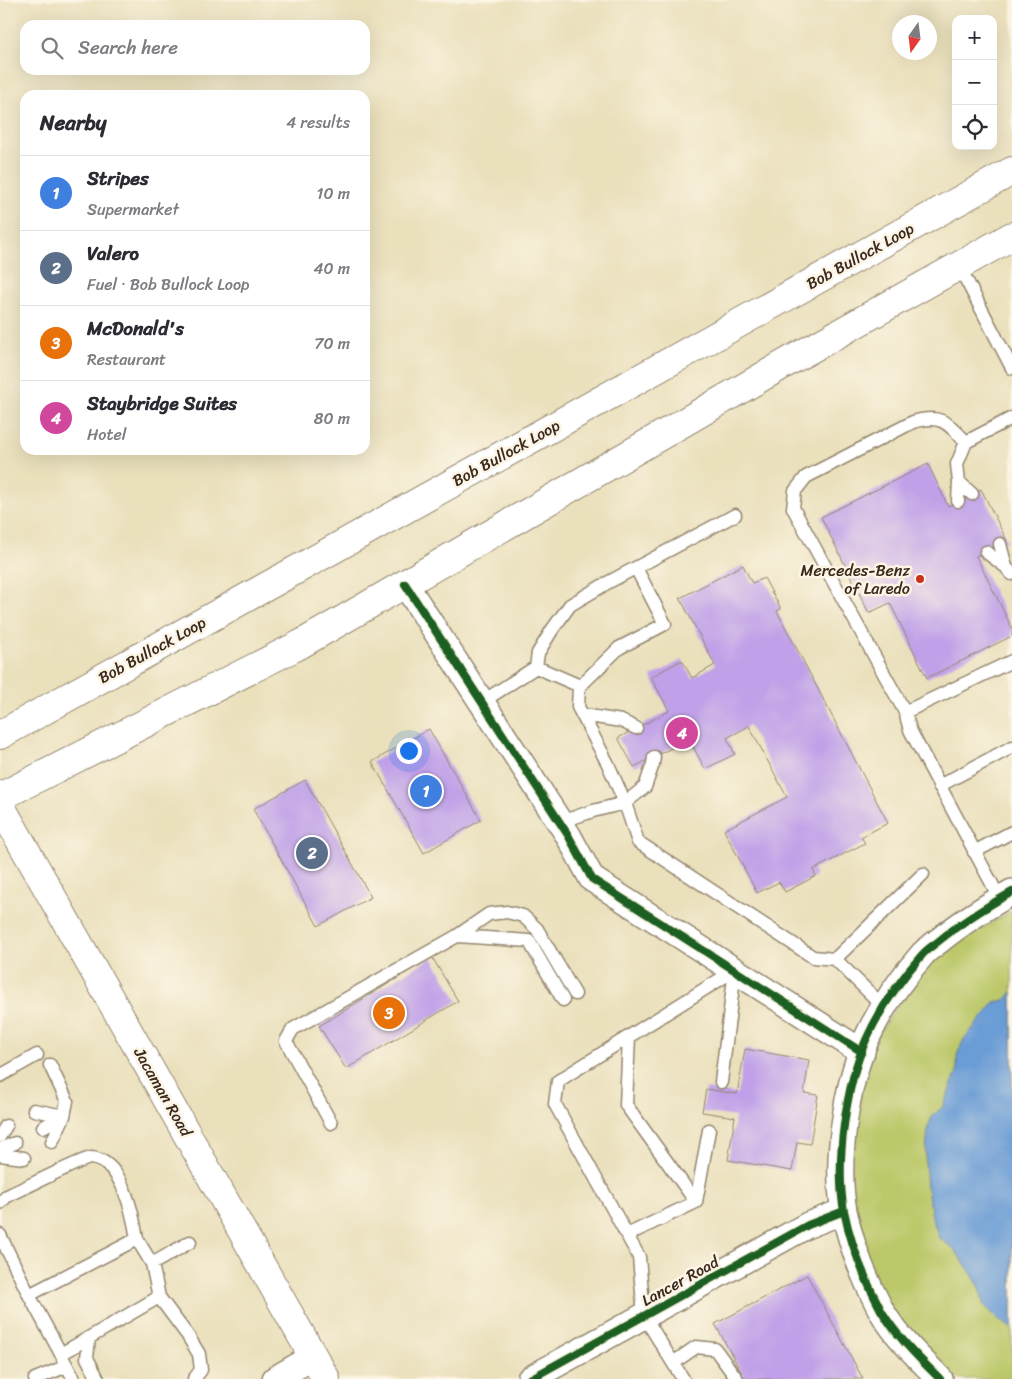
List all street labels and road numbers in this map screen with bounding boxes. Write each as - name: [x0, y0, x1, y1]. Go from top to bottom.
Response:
- street label: Bob Bullock Loop: [801, 214, 920, 298]
- street label: Bob Bullock Loop: [447, 411, 566, 495]
- street label: Bob Bullock Loop: [93, 608, 212, 692]
- street label: Jacaman Road: [125, 1041, 201, 1143]
- street label: Lancer Road: [636, 1247, 726, 1314]

